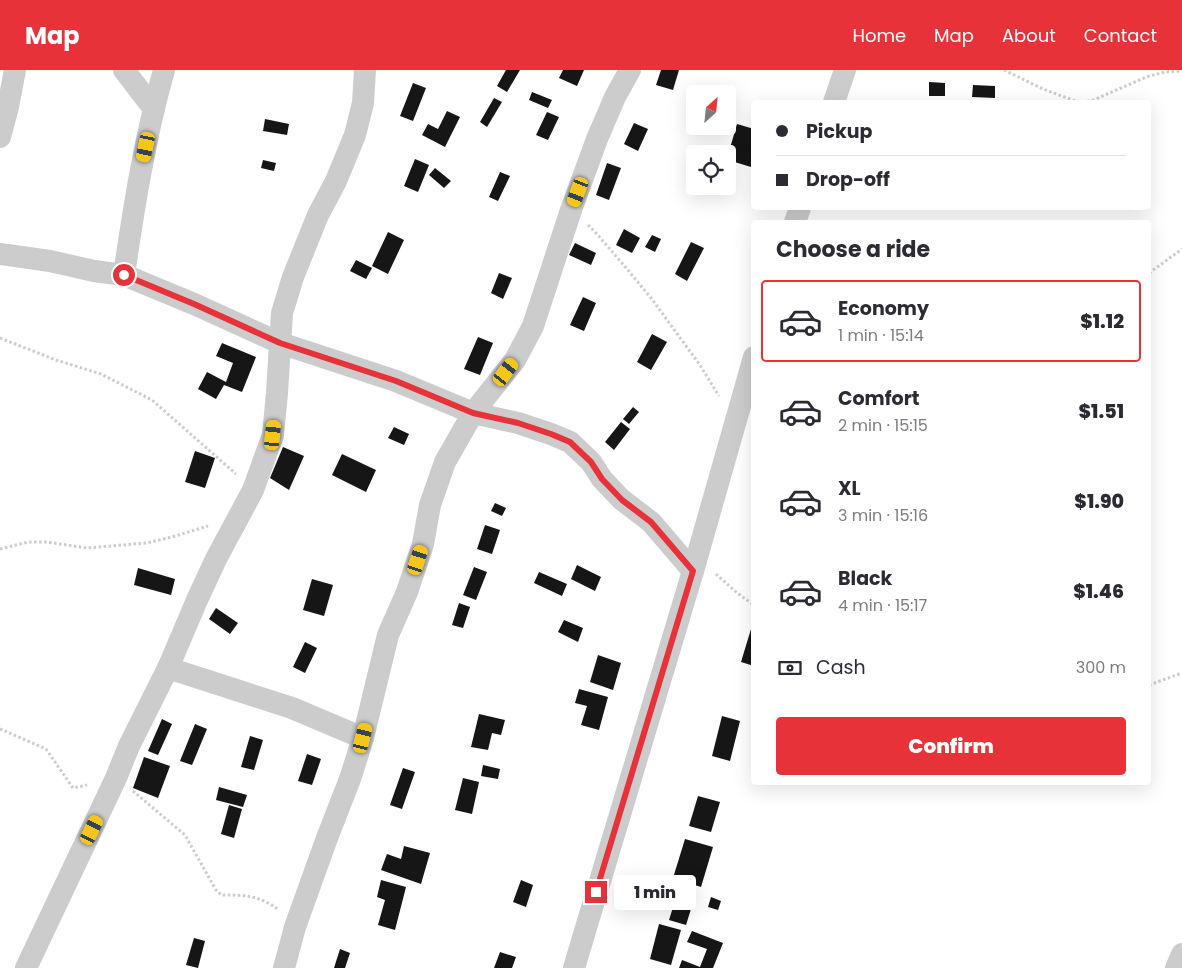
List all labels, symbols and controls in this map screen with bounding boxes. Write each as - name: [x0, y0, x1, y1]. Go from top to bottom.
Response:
- text: Map: [25, 19, 80, 52]
- text: Home: [852, 23, 906, 48]
- text: Map: [934, 23, 974, 48]
- text: About: [1002, 23, 1056, 48]
- text: Contact: [1084, 23, 1157, 48]
- north arrow: [686, 85, 736, 135]
- map controls: [686, 85, 736, 195]
- text: Pickup: [806, 118, 872, 145]
- car: [135, 131, 156, 163]
- button: locate: [686, 145, 736, 195]
- text: Drop-off: [806, 166, 890, 193]
- car: [565, 175, 590, 209]
- text: Choose a ride: [776, 234, 930, 265]
- route start: [113, 264, 135, 286]
- text: Economy: [838, 295, 929, 322]
- icon: car: [778, 299, 823, 344]
- text: $1.12: [1080, 308, 1124, 335]
- text: 1 min · 15:14: [838, 324, 924, 347]
- car: [490, 356, 521, 388]
- text: Comfort: [838, 385, 920, 412]
- icon: car: [778, 389, 823, 434]
- text: $1.51: [1079, 398, 1124, 425]
- text: 2 min · 15:15: [838, 414, 928, 437]
- car: [263, 419, 282, 451]
- text: XL: [838, 475, 861, 502]
- icon: car: [778, 479, 823, 524]
- text: $1.90: [1074, 488, 1124, 515]
- text: 3 min · 15:16: [838, 504, 928, 527]
- car: [406, 543, 429, 577]
- text: Black: [838, 565, 892, 592]
- icon: car: [778, 569, 823, 614]
- text: $1.46: [1073, 578, 1124, 605]
- text: 4 min · 15:17: [838, 594, 927, 617]
- icon: cash: [776, 654, 804, 682]
- text: Cash: [816, 654, 866, 681]
- text: 300 m: [1076, 656, 1126, 679]
- button: Confirm: [776, 717, 1126, 775]
- car: [352, 722, 373, 754]
- car: [78, 813, 105, 847]
- callout: 1 min: [614, 874, 696, 910]
- route end: [585, 881, 607, 903]
- text: 1 min: [634, 881, 676, 904]

